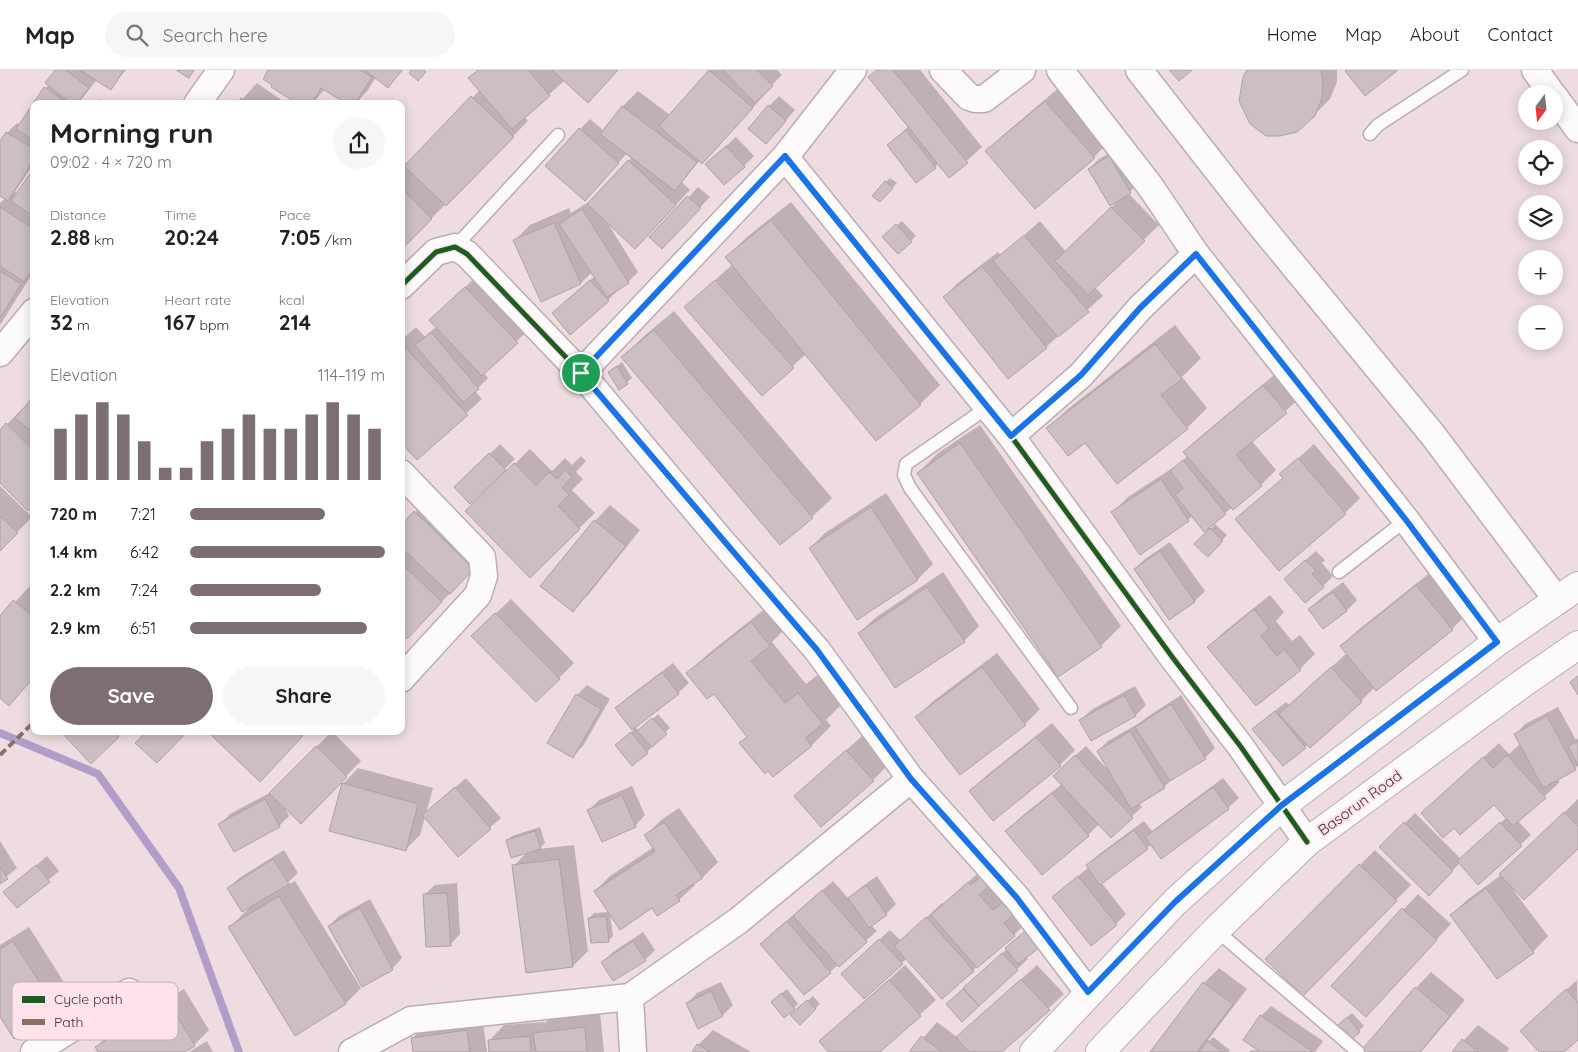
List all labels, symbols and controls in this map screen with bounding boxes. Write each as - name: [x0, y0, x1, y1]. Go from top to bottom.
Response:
- search box: [105, 12, 455, 57]
- text: Map: [25, 20, 75, 50]
- icon: search: [123, 21, 151, 49]
- text: Search here: [163, 23, 268, 47]
- text: Home: [1267, 23, 1317, 46]
- text: Map: [1345, 23, 1382, 46]
- text: About: [1410, 23, 1460, 46]
- text: Contact: [1488, 23, 1553, 46]
- north arrow: [1518, 85, 1562, 130]
- map controls: [1518, 85, 1563, 350]
- text: Morning run: [50, 115, 214, 150]
- button: share: [333, 117, 385, 169]
- button: locate: [1518, 140, 1563, 185]
- text: 09:02 · 4 × 720 m: [50, 152, 172, 172]
- button: layers: [1518, 195, 1563, 240]
- text: Distance: [50, 206, 106, 224]
- text: Time: [164, 206, 196, 224]
- text: Pace: [279, 206, 311, 224]
- text: 2.88: [50, 224, 90, 250]
- text: 20:24: [164, 224, 219, 250]
- text: 7:05: [279, 224, 321, 250]
- text: km: [90, 231, 114, 249]
- text: /km: [321, 231, 352, 249]
- button: +: [1518, 250, 1563, 295]
- text: Elevation: [50, 291, 109, 309]
- text: Heart rate: [164, 291, 231, 309]
- text: kcal: [279, 291, 305, 309]
- button: −: [1518, 305, 1563, 350]
- text: 32: [50, 309, 73, 335]
- text: 167: [164, 309, 196, 335]
- text: 214: [279, 309, 311, 335]
- text: m: [73, 316, 90, 334]
- text: bpm: [196, 316, 229, 334]
- pin: [560, 352, 602, 394]
- icon: arrive: [567, 359, 595, 387]
- text: Elevation: [50, 365, 117, 385]
- text: 114–119 m: [318, 365, 385, 385]
- text: 720 m: [50, 504, 97, 524]
- text: 7:21: [130, 504, 156, 524]
- text: 1.4 km: [50, 542, 97, 562]
- text: 6:42: [130, 542, 159, 562]
- text: 2.2 km: [50, 580, 101, 600]
- text: 7:24: [130, 580, 158, 600]
- text: 2.9 km: [50, 618, 101, 638]
- text: 6:51: [130, 618, 156, 638]
- button: Save: [50, 667, 213, 725]
- button: Share: [223, 667, 385, 725]
- street label: Basorun Road: [1314, 766, 1405, 839]
- legend: [12, 982, 178, 1040]
- text: Cycle path: [54, 990, 123, 1008]
- text: Path: [54, 1013, 83, 1031]

